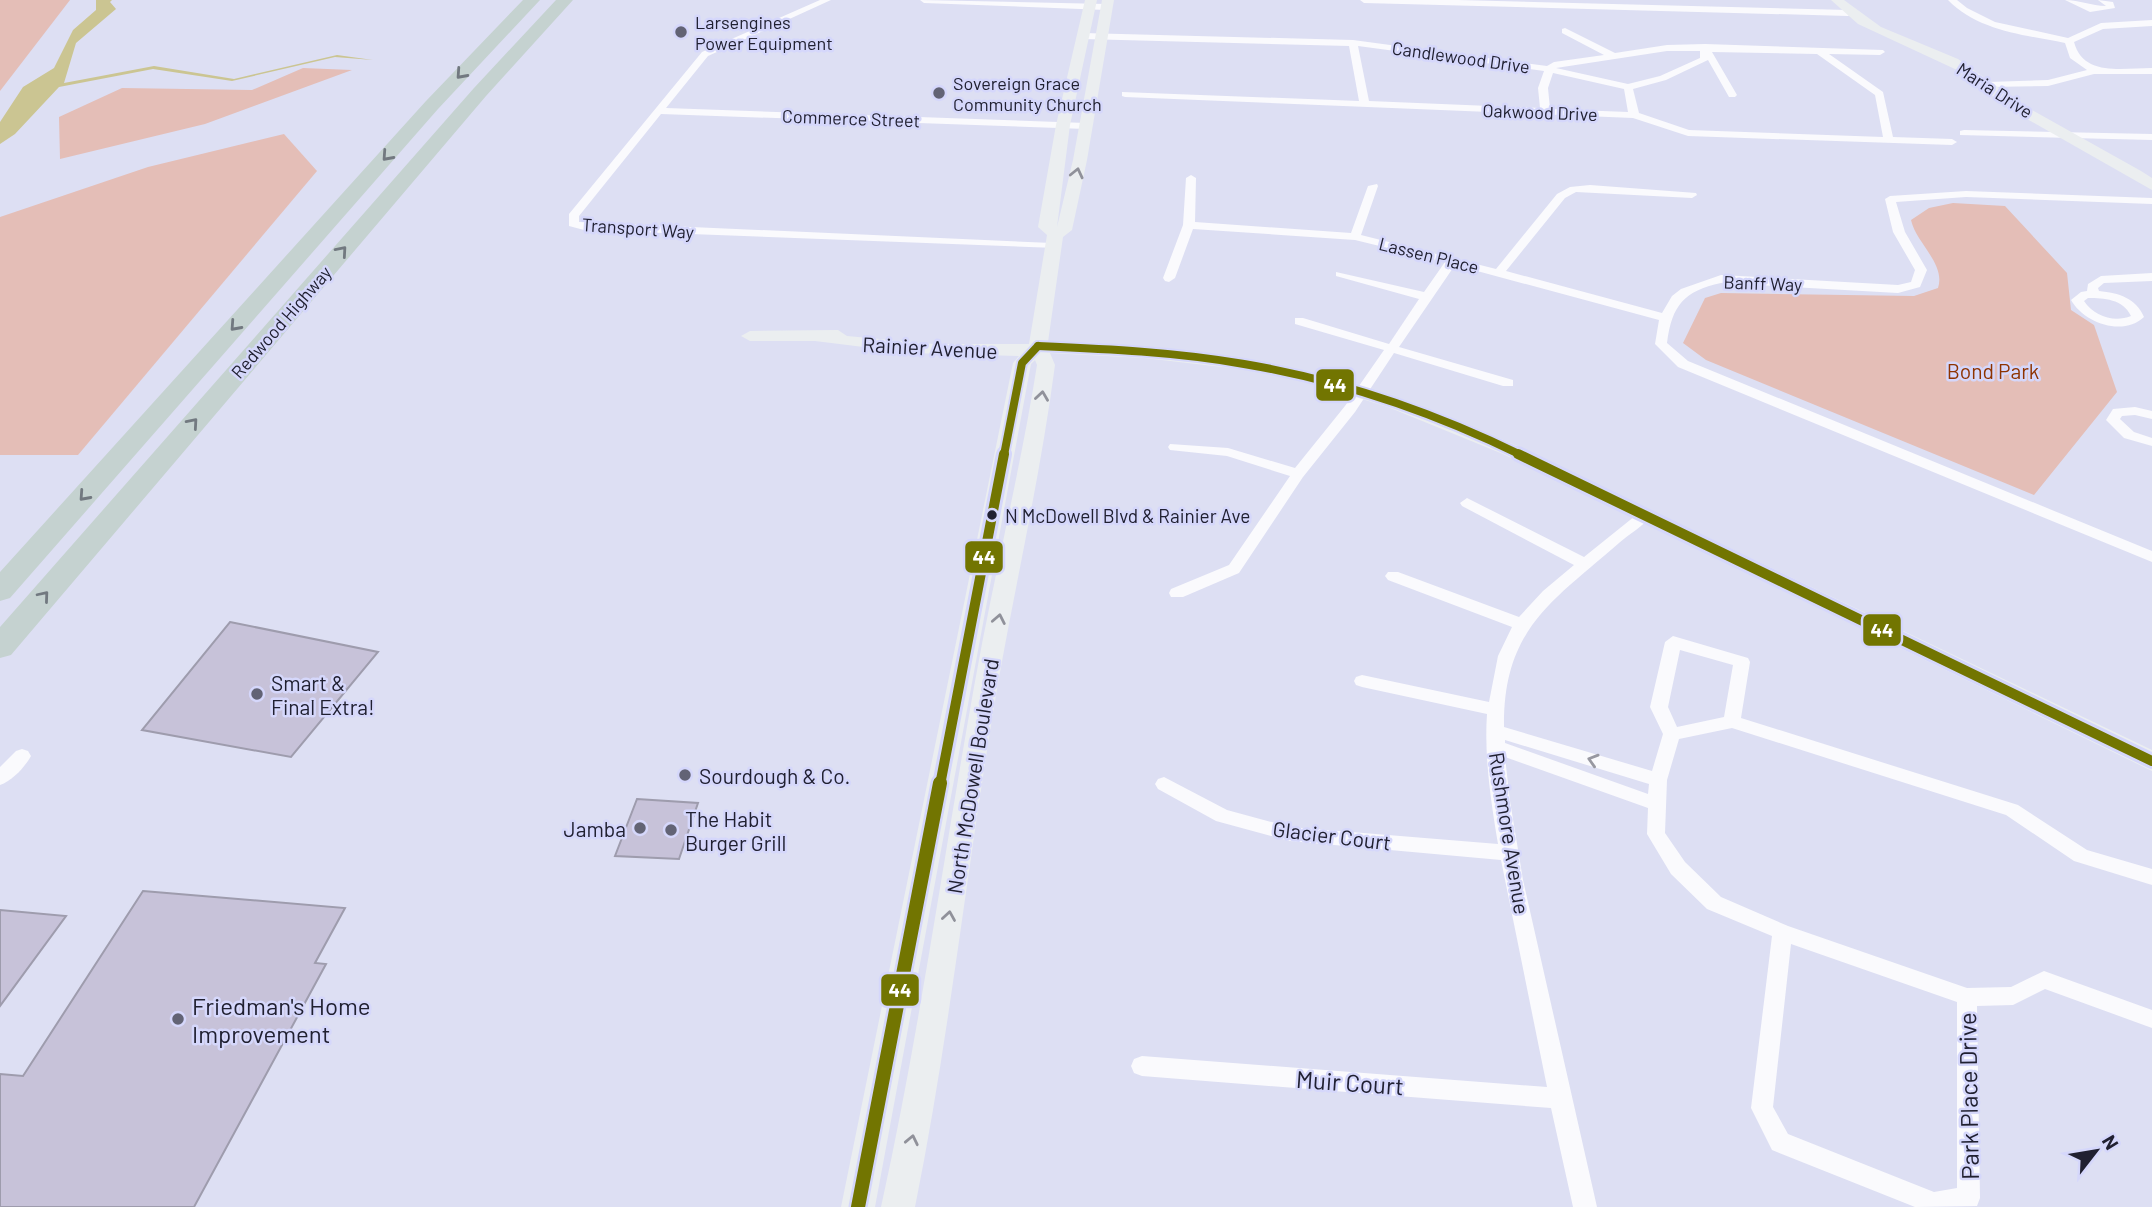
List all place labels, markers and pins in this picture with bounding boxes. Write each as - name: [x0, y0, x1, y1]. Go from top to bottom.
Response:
- place label: Larsengines Power Equipment: [695, 11, 833, 54]
- marker: Larsengines Power Equipment: [673, 24, 689, 40]
- place label: Sovereign Grace Community Church: [953, 72, 1102, 115]
- marker: Sovereign Grace Community Church: [931, 85, 947, 101]
- place label: N McDowell Blvd & Rainier Ave: [1005, 504, 1250, 527]
- marker: N McDowell Blvd & Rainier Ave: [985, 508, 999, 522]
- place label: Smart & Final Extra!: [271, 670, 375, 719]
- marker: Smart & Final Extra!: [249, 686, 265, 702]
- place label: Sourdough & Co.: [699, 763, 850, 788]
- marker: Sourdough & Co.: [677, 767, 693, 783]
- place label: The Habit Burger Grill: [685, 806, 786, 855]
- place label: Jamba: [564, 816, 626, 841]
- marker: Jamba: [632, 820, 648, 836]
- marker: The Habit Burger Grill: [663, 822, 679, 838]
- place label: Friedman's Home Improvement: [192, 991, 371, 1048]
- marker: Friedman's Home Improvement: [170, 1011, 186, 1027]

